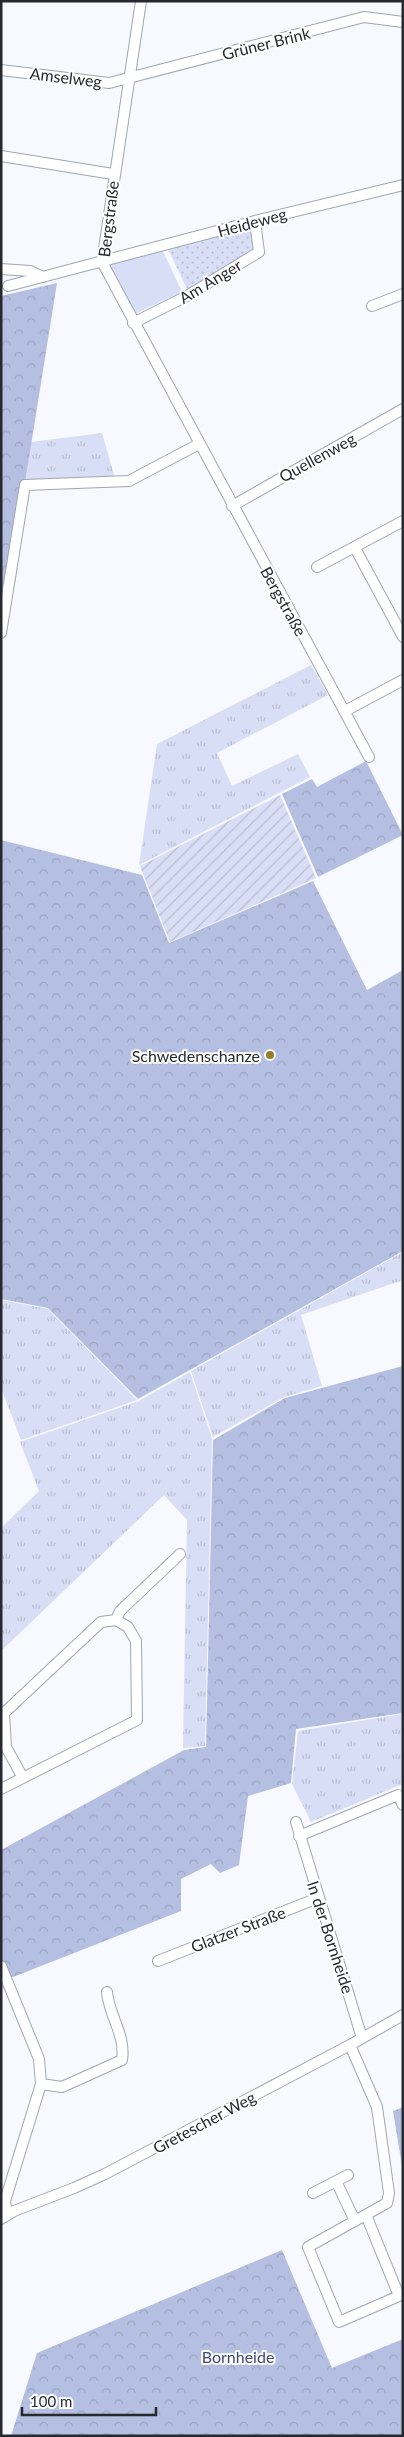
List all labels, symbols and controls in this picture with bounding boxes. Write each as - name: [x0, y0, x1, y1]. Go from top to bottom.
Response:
- street label: Grüner Brink: [220, 23, 313, 63]
- street label: Amselweg: [29, 63, 103, 91]
- street label: Bergstraße: [94, 180, 122, 258]
- street label: Heideweg: [215, 204, 289, 240]
- street label: Am Anger: [175, 255, 245, 307]
- street label: Quellenweg: [276, 428, 358, 486]
- street label: Bergstraße: [257, 563, 311, 639]
- place label: Schwedenschanze: [132, 1046, 260, 1065]
- marker: Schwedenschanze: [264, 1049, 276, 1061]
- street label: In der Bornheide: [304, 1878, 358, 1996]
- street label: Glatzer Straße: [188, 1902, 288, 1956]
- street label: Gretescher Weg: [150, 2087, 258, 2157]
- park label: Bornheide: [202, 2347, 274, 2366]
- scale bar: [22, 2384, 156, 2416]
- text: 100 m: [30, 2392, 72, 2410]

